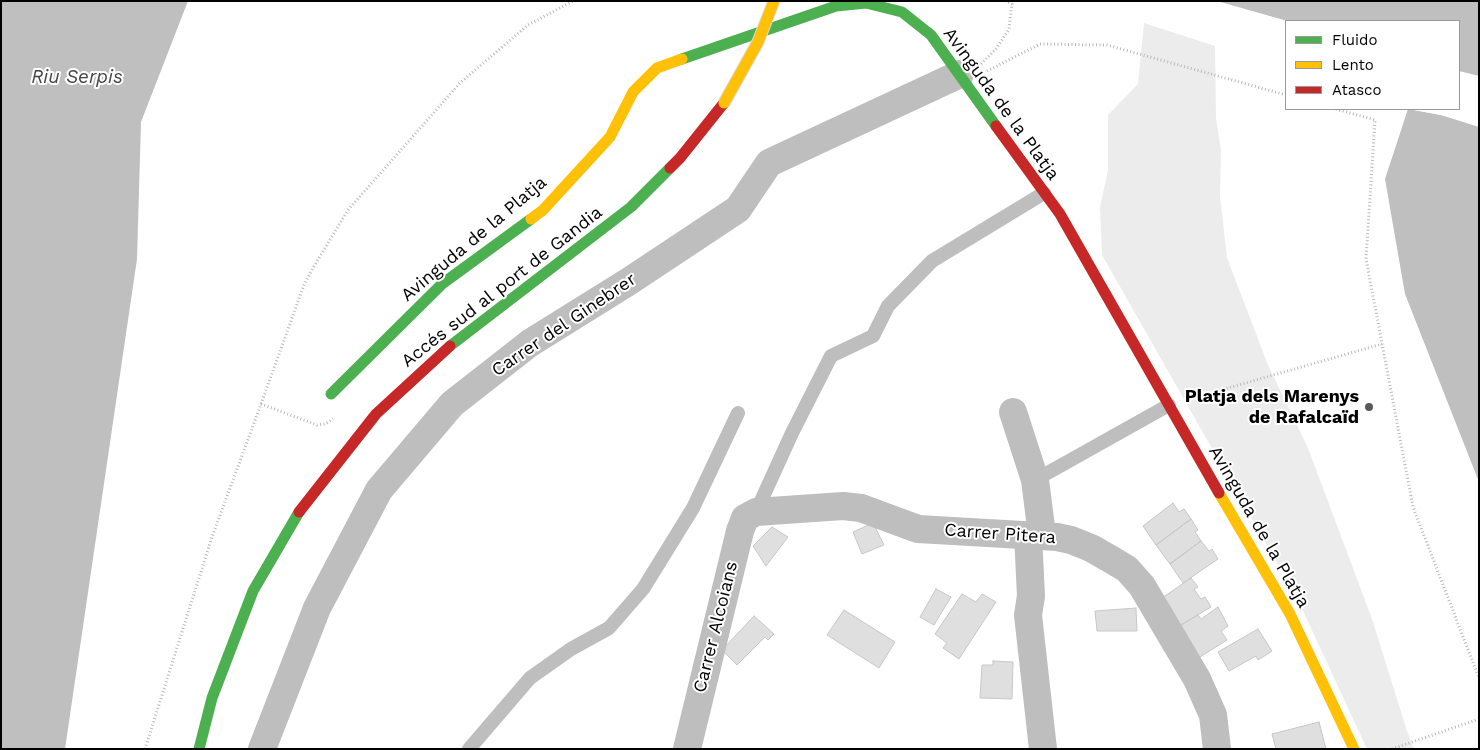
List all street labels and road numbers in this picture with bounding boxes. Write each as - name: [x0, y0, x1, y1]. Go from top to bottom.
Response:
- street label: Avinguda de la Platja: [938, 23, 1064, 185]
- street label: Avinguda de la Platja: [397, 172, 551, 306]
- street label: Accés sud al port de Gandia: [397, 202, 607, 372]
- street label: Carrer del Ginebrer: [488, 269, 640, 381]
- street label: Avinguda de la Platja: [1204, 442, 1314, 612]
- street label: Carrer Pitera: [943, 519, 1057, 549]
- street label: Carrer Alcoians: [689, 559, 743, 695]

